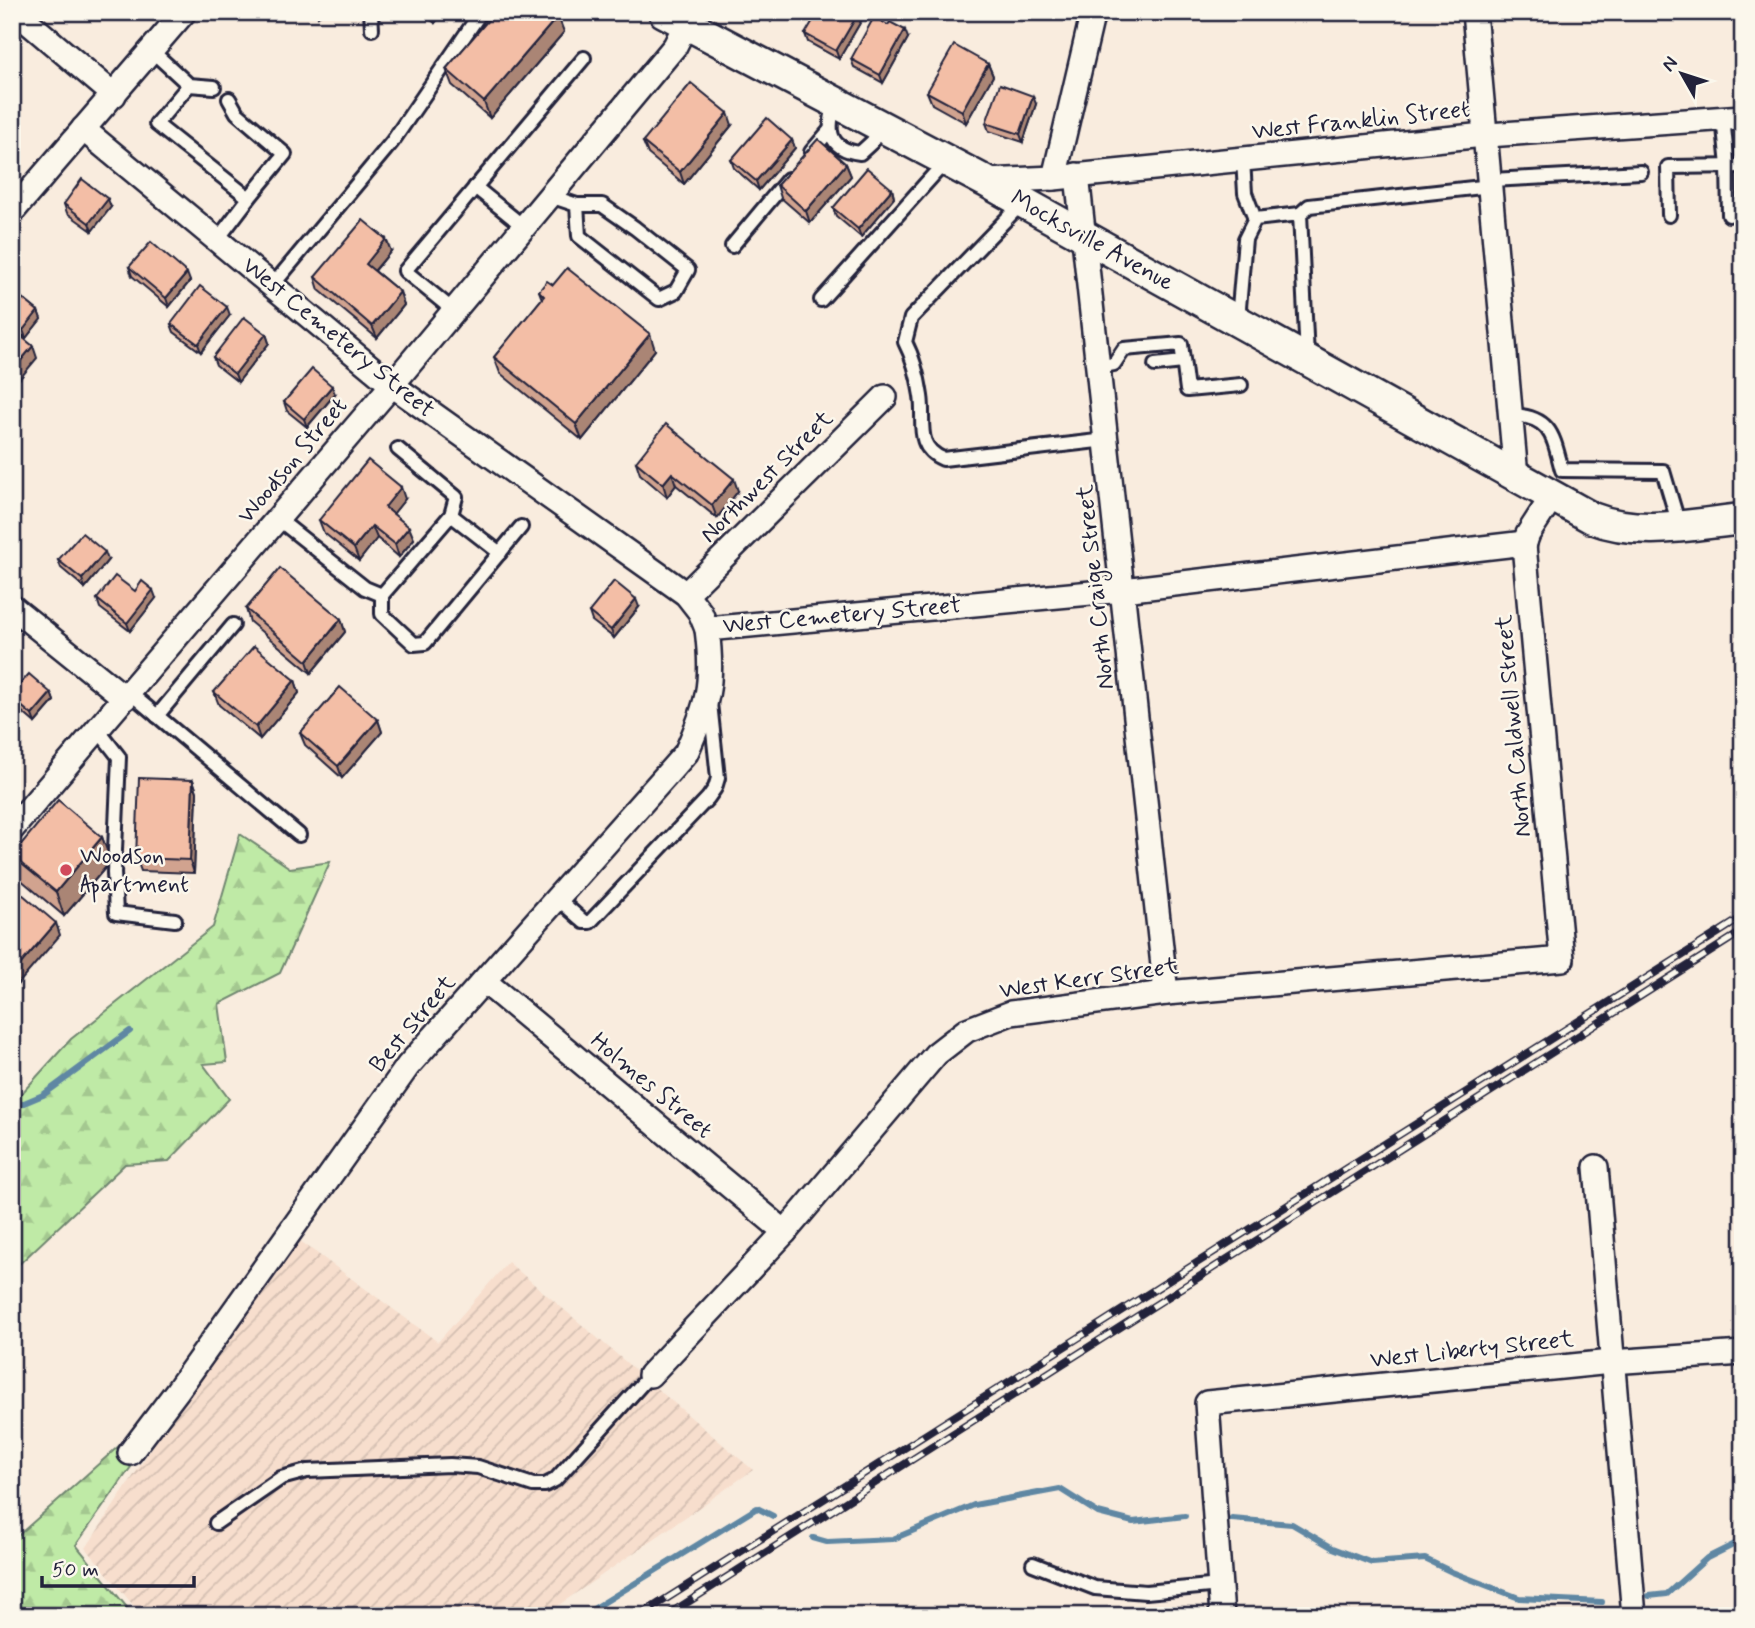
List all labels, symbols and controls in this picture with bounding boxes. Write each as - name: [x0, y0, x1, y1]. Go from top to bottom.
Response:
- north arrow: [1646, 38, 1716, 108]
- text: N: [1656, 51, 1684, 77]
- street label: West Franklin Street: [1250, 94, 1472, 148]
- street label: Mocksville Avenue: [1005, 183, 1179, 299]
- street label: West Cemetery Street: [235, 251, 441, 425]
- street label: Woodson Street: [231, 391, 355, 531]
- street label: Northwest Street: [694, 404, 840, 550]
- street label: North Craige Street: [1070, 483, 1124, 691]
- street label: West Cemetery Street: [721, 590, 963, 642]
- street label: North Caldwell Street: [1489, 613, 1539, 839]
- place label: Woodson Apartment: [80, 841, 189, 903]
- marker: Woodson Apartment: [58, 862, 74, 878]
- street label: West Kerr Street: [997, 951, 1181, 1007]
- street label: Best Street: [363, 969, 463, 1079]
- street label: Holmes Street: [583, 1026, 719, 1146]
- street label: West Liberty Street: [1369, 1324, 1575, 1376]
- scale bar: [42, 1544, 194, 1588]
- text: 50 m: [52, 1556, 99, 1584]

